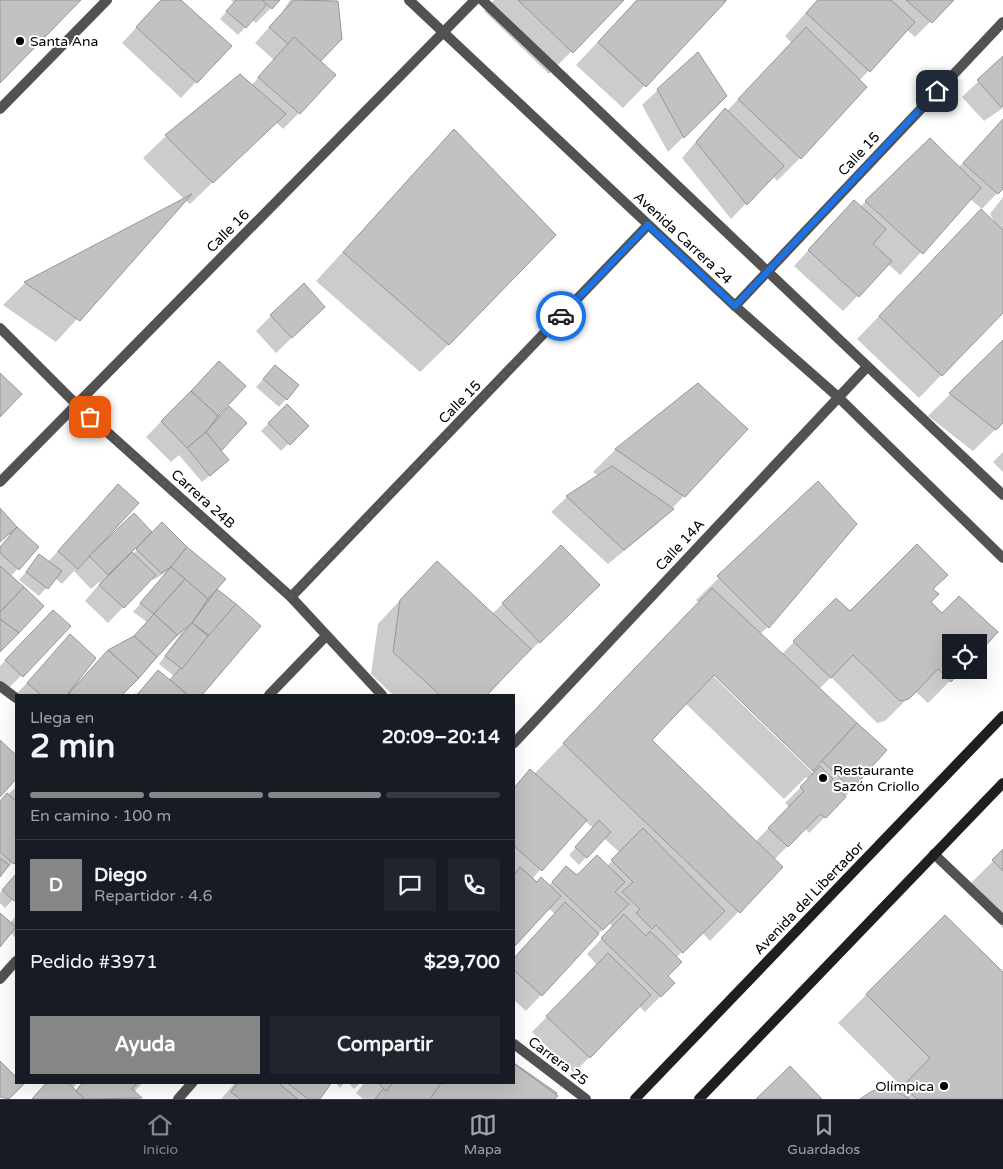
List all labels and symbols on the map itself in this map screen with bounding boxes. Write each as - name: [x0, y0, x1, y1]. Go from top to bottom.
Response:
- place label: Santa Ana: [30, 33, 98, 50]
- marker: Santa Ana: [14, 35, 26, 47]
- pin: [916, 70, 958, 112]
- street label: Calle 15: [834, 129, 884, 179]
- street label: Avenida Carrera 24: [630, 188, 736, 288]
- street label: Calle 16: [203, 206, 253, 256]
- courier: [536, 291, 586, 341]
- street label: Calle 15: [435, 377, 485, 427]
- pin: [69, 396, 111, 438]
- street label: Carrera 24B: [168, 466, 238, 532]
- street label: Calle 14A: [652, 516, 708, 574]
- place label: Restaurante Sazón Criollo: [833, 762, 920, 795]
- marker: Restaurante Sazón Criollo: [817, 772, 829, 784]
- street label: Avenida del Libertador: [750, 837, 868, 958]
- street label: Carrera 25: [525, 1033, 591, 1089]
- place label: Olímpica: [875, 1078, 934, 1095]
- marker: Olímpica: [938, 1080, 950, 1092]

